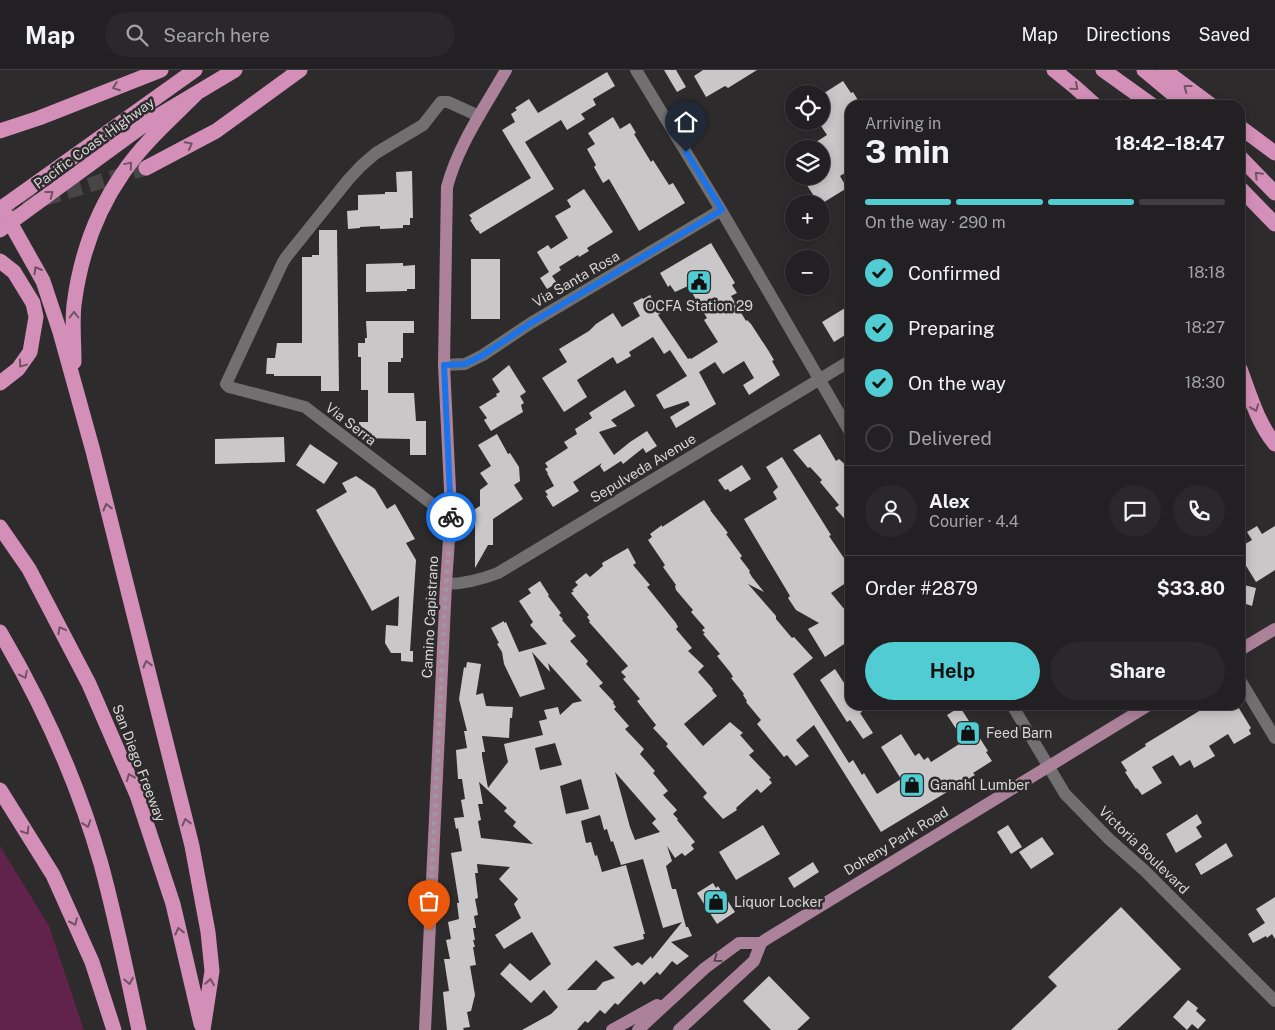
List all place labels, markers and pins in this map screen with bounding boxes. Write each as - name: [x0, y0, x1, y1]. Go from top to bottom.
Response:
- pin: [665, 101, 707, 152]
- public building icon: OCFA Station 29: [686, 269, 712, 295]
- place label: OCFA Station 29: [645, 298, 753, 314]
- shop icon: Feed Barn: [955, 720, 981, 746]
- place label: Feed Barn: [986, 725, 1052, 741]
- shop icon: Ganahl Lumber: [899, 772, 925, 798]
- place label: Ganahl Lumber: [930, 777, 1030, 793]
- pin: [408, 880, 450, 931]
- shop icon: Liquor Locker: [703, 889, 729, 915]
- place label: Liquor Locker: [734, 894, 823, 910]

